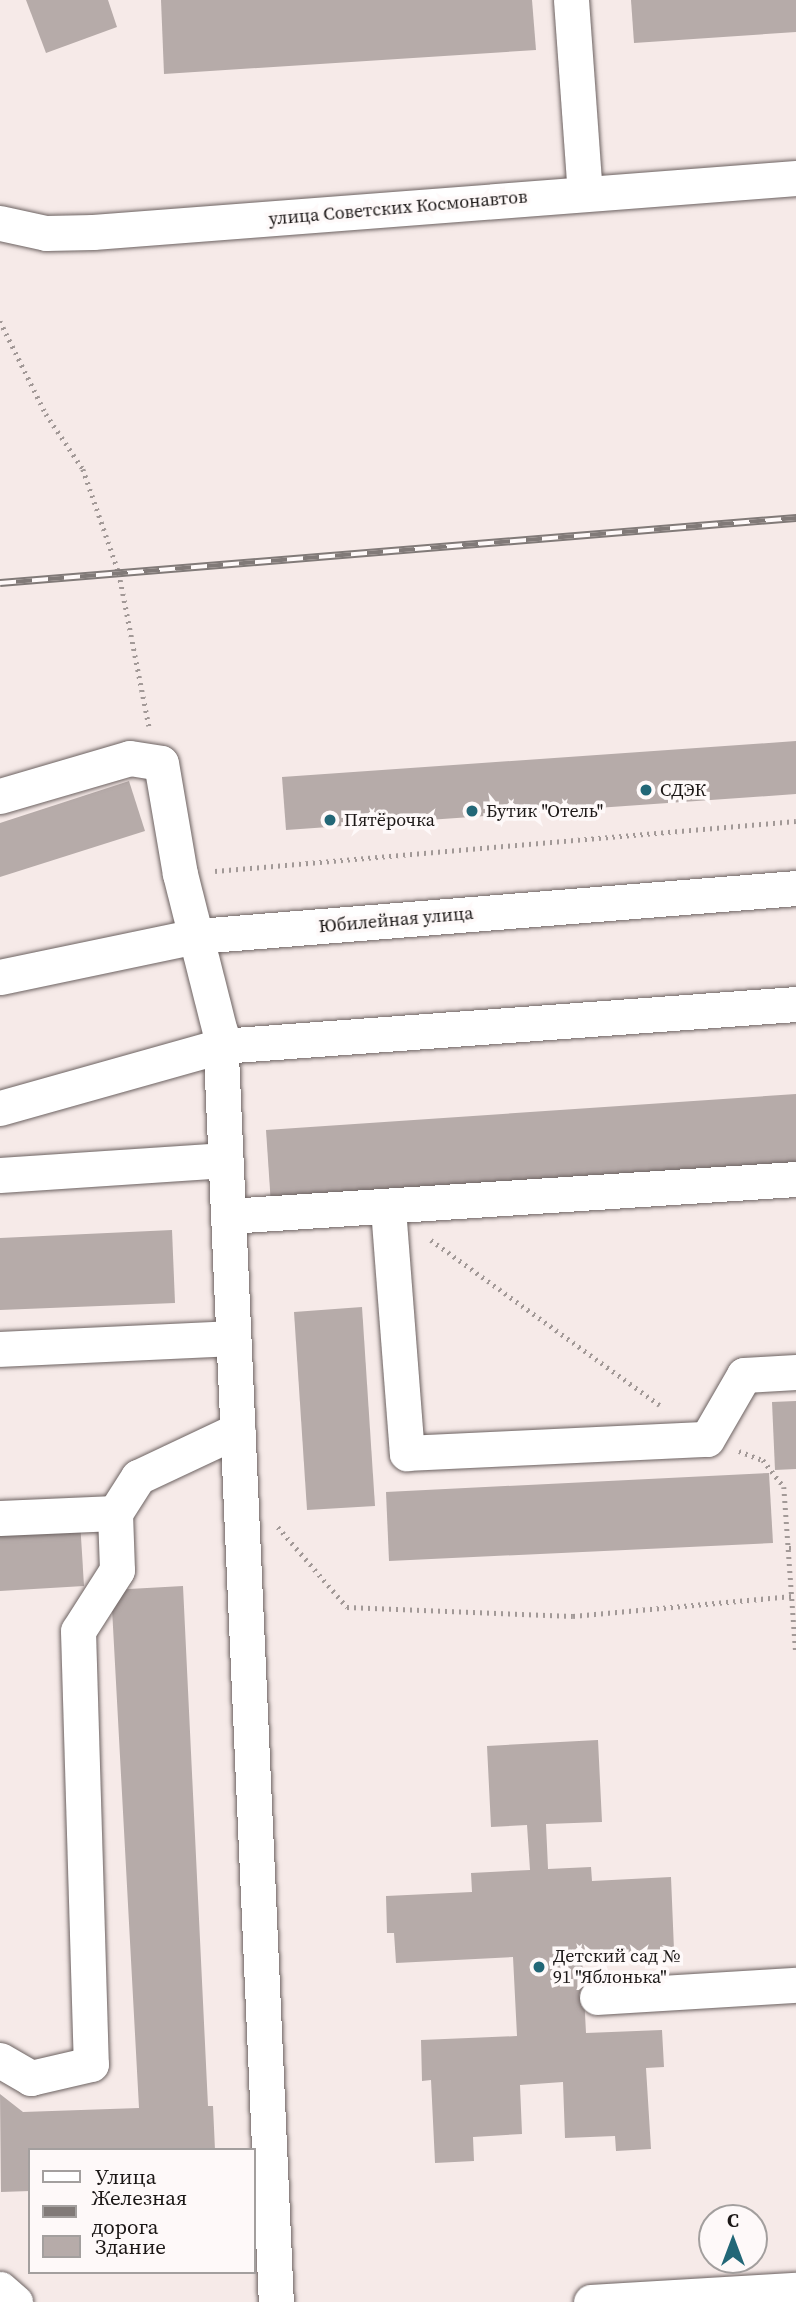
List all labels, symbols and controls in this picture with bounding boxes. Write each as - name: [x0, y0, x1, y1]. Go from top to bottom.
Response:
- street label: улица Советских Космонавтов: [268, 186, 528, 230]
- place label: СДЭК: [660, 779, 706, 801]
- marker: СДЭК: [638, 782, 654, 798]
- place label: Бутик "Отель": [486, 800, 603, 822]
- marker: Бутик "Отель": [464, 803, 480, 819]
- place label: Пятёрочка: [344, 809, 435, 831]
- marker: Пятёрочка: [322, 812, 338, 828]
- street label: Юбилейная улица: [318, 902, 474, 938]
- place label: Детский сад № 91 "Яблонька": [553, 1946, 681, 1988]
- marker: Детский сад № 91 "Яблонька": [531, 1959, 547, 1975]
- legend: [28, 2148, 256, 2274]
- text: Улица: [95, 2162, 156, 2191]
- text: Железная дорога: [91, 2183, 187, 2241]
- north arrow: [698, 2204, 768, 2274]
- text: С: [727, 2207, 739, 2233]
- text: Здание: [95, 2232, 166, 2261]

